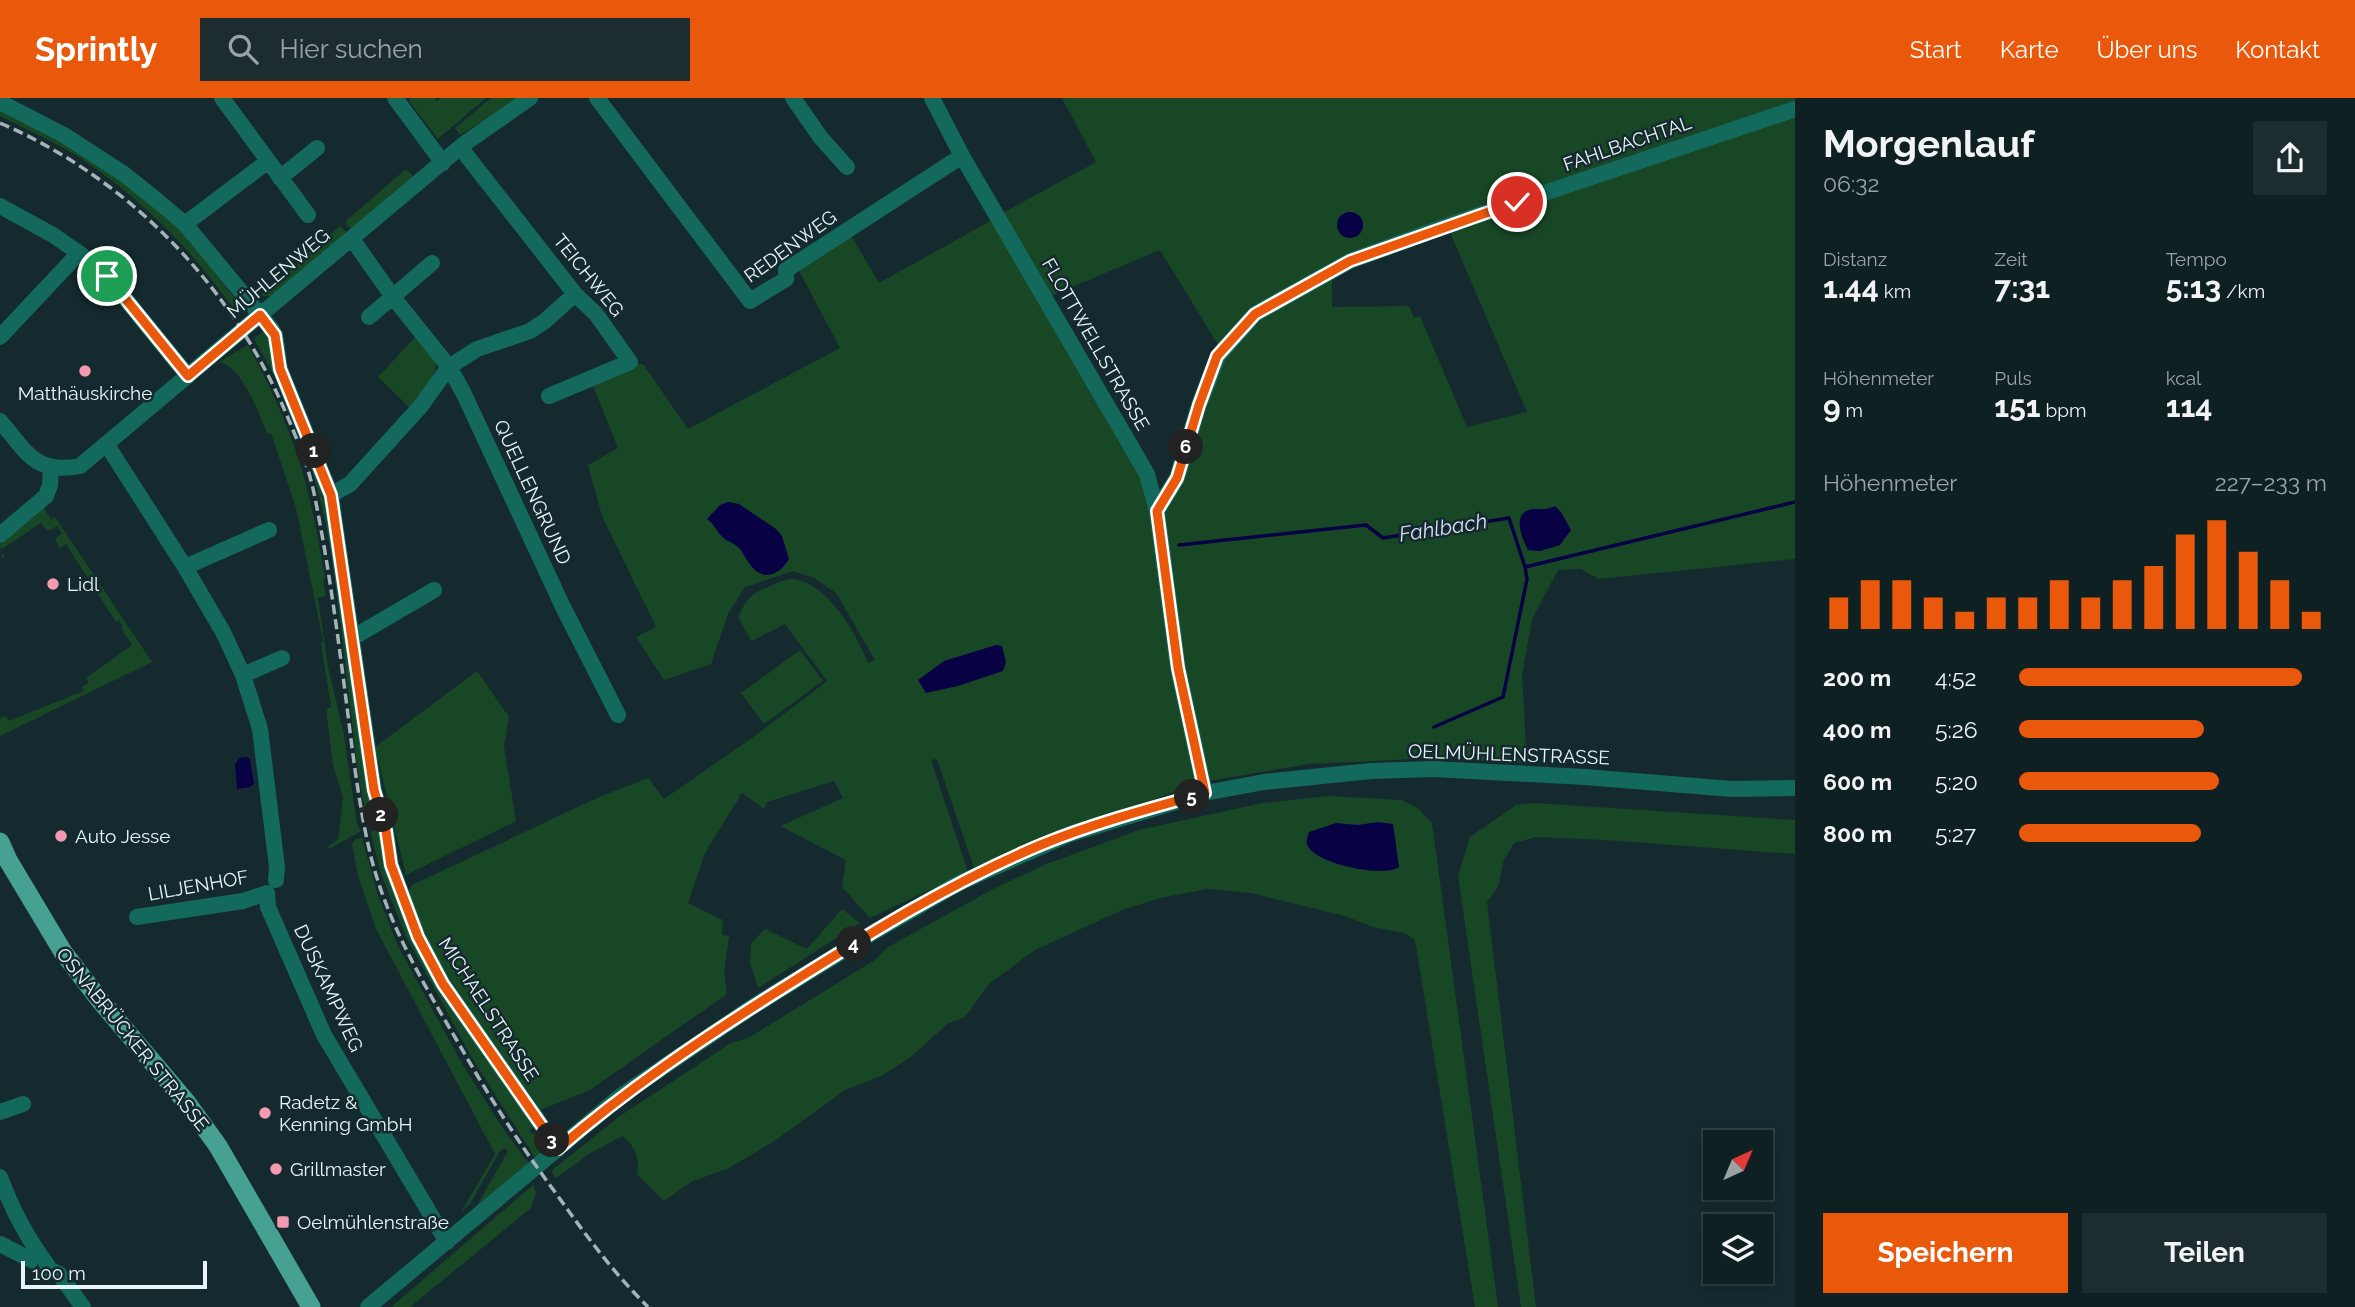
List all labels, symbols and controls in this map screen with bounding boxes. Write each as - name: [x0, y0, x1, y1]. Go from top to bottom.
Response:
- search box: [200, 18, 690, 81]
- text: Sprintly: [35, 30, 158, 69]
- icon: search: [224, 30, 262, 68]
- text: Hier suchen: [280, 34, 423, 64]
- text: Start: [1910, 35, 1962, 64]
- text: Karte: [2000, 35, 2059, 64]
- text: Über uns: [2097, 35, 2197, 64]
- text: Kontakt: [2235, 35, 2320, 64]
- street label: FAHLBACHTAL: [1560, 111, 1694, 175]
- text: Morgenlauf: [1823, 121, 2034, 166]
- button: share: [2253, 121, 2327, 195]
- text: 06:32: [1823, 170, 1880, 197]
- pin: [1487, 172, 1547, 232]
- icon: check: [1498, 183, 1536, 221]
- street label: REDENWEG: [740, 205, 840, 287]
- street label: MÜHLENWEG: [222, 224, 334, 322]
- street label: TEICHWEG: [549, 229, 629, 321]
- pin: [77, 246, 137, 306]
- text: Distanz: [1823, 248, 1887, 270]
- text: Zeit: [1994, 248, 2028, 270]
- text: Tempo: [2166, 248, 2227, 270]
- street label: FLOTTWELLSTRASSE: [1038, 254, 1154, 434]
- icon: arrive: [88, 257, 126, 295]
- text: 1.44: [1823, 270, 1879, 305]
- text: 7:31: [1994, 270, 2050, 305]
- text: 5:13: [2166, 270, 2221, 305]
- text: km: [1879, 280, 1911, 302]
- text: /km: [2221, 280, 2265, 302]
- marker: Matthäuskirche: [77, 363, 93, 379]
- text: Höhenmeter: [1823, 367, 1934, 389]
- text: Puls: [1994, 367, 2032, 389]
- text: kcal: [2166, 367, 2201, 389]
- place label: Matthäuskirche: [18, 382, 152, 404]
- text: 9: [1823, 389, 1841, 424]
- text: 151: [1994, 389, 2041, 424]
- text: 114: [2166, 389, 2212, 424]
- text: m: [1841, 399, 1863, 421]
- text: bpm: [2041, 399, 2086, 421]
- street label: QUELLENGRUND: [490, 416, 576, 568]
- pin: 6: [1168, 430, 1204, 464]
- pin: 1: [296, 434, 332, 468]
- text: 6: [1180, 435, 1191, 457]
- text: 1: [309, 439, 318, 461]
- text: Höhenmeter: [1823, 469, 1957, 496]
- text: 227–233 m: [2215, 469, 2327, 496]
- water label: Fahlbach: [1397, 508, 1489, 547]
- place label: Lidl: [67, 573, 100, 595]
- marker: Lidl: [45, 576, 61, 592]
- text: 200 m: [1823, 664, 1891, 691]
- text: 4:52: [1935, 664, 1976, 691]
- text: 400 m: [1823, 716, 1891, 743]
- text: 5:26: [1935, 716, 1978, 743]
- street label: OELMÜHLENSTRASSE: [1408, 739, 1610, 769]
- text: 600 m: [1823, 768, 1892, 795]
- text: 5:20: [1935, 768, 1978, 795]
- pin: 5: [1174, 780, 1210, 814]
- text: 5: [1186, 785, 1197, 807]
- pin: 2: [364, 798, 398, 832]
- text: 2: [375, 803, 386, 825]
- text: 800 m: [1823, 820, 1892, 847]
- text: 5:27: [1935, 820, 1976, 847]
- place label: Auto Jesse: [75, 825, 170, 847]
- marker: Auto Jesse: [53, 828, 69, 844]
- street label: LILJENHOF: [146, 865, 250, 905]
- street label: DUSKAMPWEG: [290, 921, 368, 1055]
- pin: 4: [836, 926, 872, 962]
- text: 4: [848, 932, 859, 954]
- street label: MICHAELSTRASSE: [434, 933, 544, 1085]
- street label: OSNABRÜCKER STRASSE: [52, 943, 214, 1135]
- place label: Radetz & Kenning GmbH: [279, 1091, 412, 1135]
- marker: Radetz & Kenning GmbH: [257, 1105, 273, 1121]
- pin: 3: [534, 1122, 570, 1158]
- text: 3: [546, 1128, 557, 1150]
- north arrow: [1703, 1130, 1773, 1200]
- map controls: [1703, 1130, 1773, 1284]
- place label: Grillmaster: [290, 1158, 386, 1180]
- marker: Grillmaster: [268, 1161, 284, 1177]
- place label: Oelmühlenstraße: [297, 1211, 449, 1233]
- button: Speichern: [1823, 1213, 2068, 1293]
- button: Teilen: [2082, 1213, 2327, 1293]
- marker: Oelmühlenstraße: [275, 1214, 291, 1230]
- button: layers: [1703, 1214, 1773, 1284]
- scale bar: [21, 1258, 206, 1290]
- text: 100 m: [32, 1262, 86, 1284]

